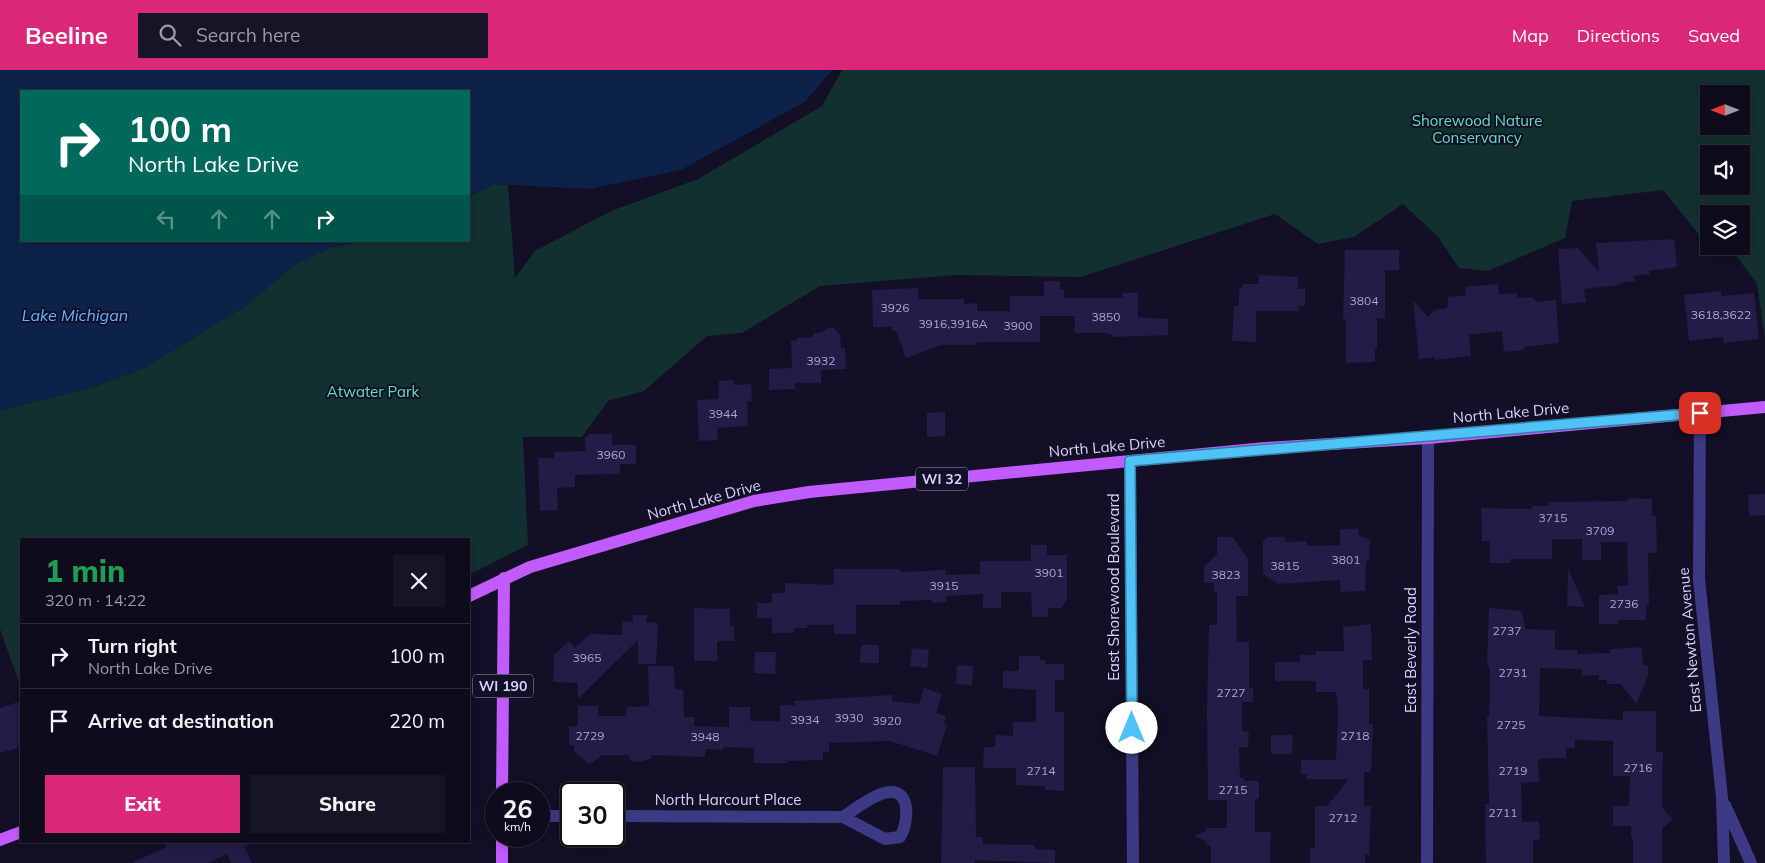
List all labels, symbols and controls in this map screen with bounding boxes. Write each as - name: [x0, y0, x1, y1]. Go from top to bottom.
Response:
- search box: [138, 13, 488, 58]
- text: Beeline: [25, 20, 108, 50]
- icon: search: [156, 21, 184, 49]
- text: Search here: [196, 23, 300, 47]
- text: Map: [1512, 24, 1549, 47]
- text: Directions: [1577, 24, 1660, 47]
- text: Saved: [1688, 24, 1740, 47]
- north arrow: [1700, 85, 1750, 135]
- map controls: [1700, 85, 1750, 255]
- text: 100 m: [128, 107, 232, 151]
- icon: right: [45, 110, 110, 175]
- park label: Shorewood Nature Conservancy: [1412, 111, 1542, 147]
- button: sound: [1700, 145, 1750, 195]
- text: North Lake Drive: [128, 150, 299, 178]
- icon: left: [152, 205, 180, 233]
- icon: ahead: [205, 205, 233, 233]
- icon: ahead: [258, 205, 286, 233]
- icon: right: [311, 205, 339, 233]
- button: layers: [1700, 205, 1750, 255]
- house number: 3804: [1350, 293, 1378, 308]
- house number: 3926: [881, 300, 909, 315]
- water label: Lake Michigan: [22, 305, 128, 325]
- house number: 3618,3622: [1691, 307, 1751, 322]
- house number: 3850: [1092, 309, 1120, 324]
- house number: 3916,3916A: [918, 316, 988, 331]
- house number: 3900: [1004, 318, 1032, 333]
- house number: 3932: [807, 353, 835, 368]
- park label: Atwater Park: [327, 382, 419, 401]
- pin: [1679, 392, 1721, 434]
- street label: North Lake Drive: [1452, 398, 1570, 427]
- icon: arrive: [1686, 399, 1714, 427]
- house number: 3944: [709, 406, 737, 421]
- street label: North Lake Drive: [1048, 432, 1166, 461]
- house number: 3960: [597, 447, 625, 462]
- road number: WI 32: [916, 468, 968, 490]
- street label: North Lake Drive: [645, 475, 763, 524]
- street label: East Shorewood Boulevard: [1104, 493, 1123, 681]
- house number: 3715: [1539, 510, 1567, 525]
- house number: 3709: [1586, 523, 1614, 538]
- text: 1 min: [45, 552, 125, 590]
- house number: 3801: [1332, 552, 1360, 567]
- button: close: [393, 555, 445, 607]
- house number: 3815: [1271, 558, 1299, 573]
- house number: 3901: [1035, 565, 1063, 580]
- house number: 3823: [1212, 567, 1240, 582]
- street label: East Newton Avenue: [1674, 567, 1705, 713]
- house number: 3915: [930, 578, 958, 593]
- street label: East Beverly Road: [1401, 587, 1420, 713]
- text: 320 m · 14:22: [45, 590, 146, 610]
- house number: 2736: [1610, 596, 1638, 611]
- house number: 2737: [1493, 623, 1521, 638]
- text: Turn right: [88, 634, 177, 658]
- icon: right: [45, 642, 73, 670]
- text: 100 m: [389, 644, 445, 668]
- house number: 3965: [573, 650, 601, 665]
- text: North Lake Drive: [88, 658, 212, 678]
- house number: 2731: [1499, 665, 1527, 680]
- road number: WI 190: [473, 674, 533, 698]
- house number: 2727: [1217, 685, 1245, 700]
- position arrow: [1105, 701, 1157, 753]
- icon: arrive: [45, 707, 73, 735]
- text: Arrive at destination: [88, 709, 274, 733]
- text: 220 m: [389, 709, 445, 733]
- house number: 3930: [835, 710, 863, 725]
- house number: 3934: [791, 712, 819, 727]
- house number: 3920: [873, 713, 901, 728]
- house number: 2725: [1497, 717, 1525, 732]
- house number: 2729: [576, 728, 604, 743]
- house number: 2718: [1341, 728, 1369, 743]
- house number: 3948: [691, 729, 719, 744]
- house number: 2716: [1624, 760, 1652, 775]
- house number: 2714: [1027, 763, 1055, 778]
- house number: 2719: [1499, 763, 1527, 778]
- button: Exit: [45, 775, 240, 833]
- button: Share: [250, 775, 445, 833]
- speed limit sign: 30: [560, 782, 625, 847]
- house number: 2715: [1219, 782, 1247, 797]
- street label: North Harcourt Place: [655, 790, 801, 809]
- text: 26: [502, 793, 533, 824]
- house number: 2711: [1489, 805, 1517, 820]
- house number: 2712: [1329, 810, 1357, 825]
- text: km/h: [504, 819, 531, 834]

